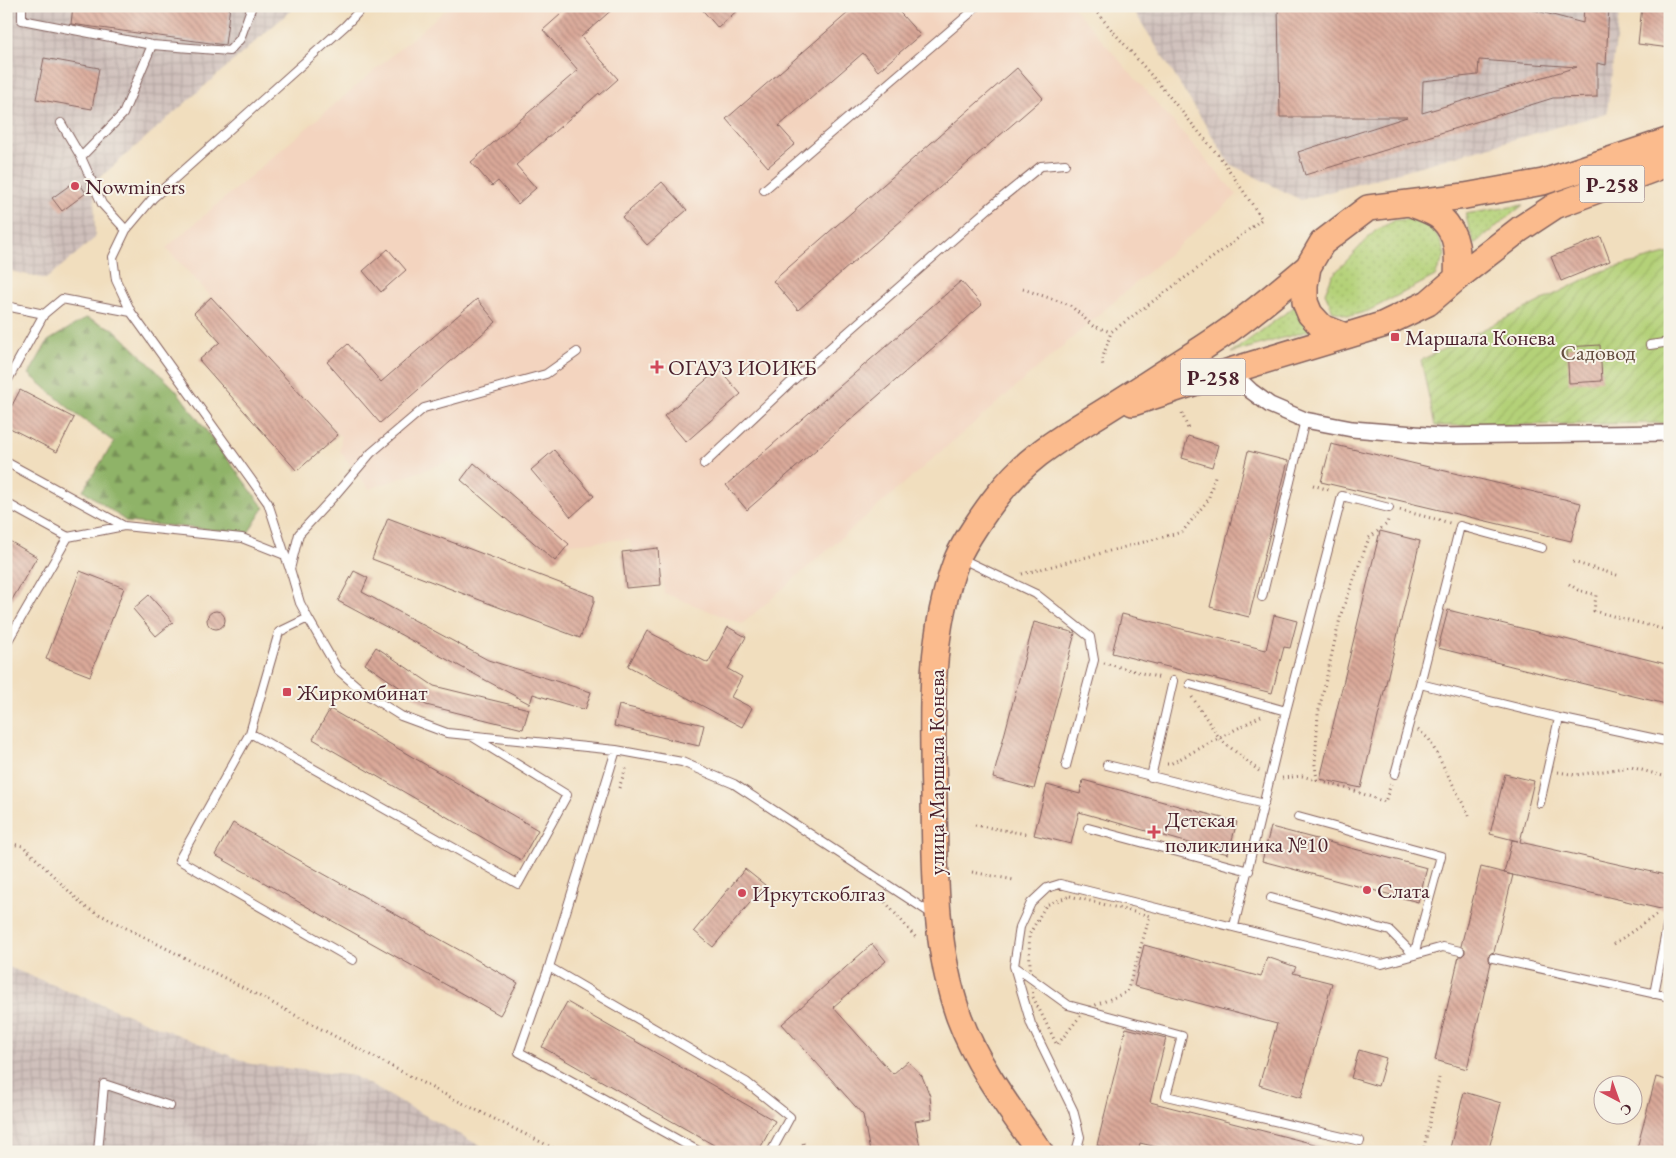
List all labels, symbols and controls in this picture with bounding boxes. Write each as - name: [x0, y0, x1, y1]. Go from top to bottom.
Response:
- road number: Р-258: [1580, 165, 1644, 202]
- place label: Nowminers: [85, 172, 185, 201]
- marker: Nowminers: [69, 180, 81, 192]
- place label: Маршала Конева: [1405, 323, 1556, 352]
- marker: Маршала Конева: [1389, 331, 1401, 343]
- park label: Садовод: [1561, 338, 1635, 367]
- place label: ОГАУЗ ИОИКБ: [668, 353, 817, 382]
- road number: Р-258: [1180, 358, 1246, 396]
- marker: ОГАУЗ ИОИКБ: [650, 360, 664, 374]
- street label: улица Маршала Конева: [922, 669, 951, 875]
- place label: Жиркомбинат: [296, 678, 427, 707]
- marker: Жиркомбинат: [281, 686, 293, 698]
- place label: Детская поликлиника №10: [1165, 805, 1328, 859]
- marker: Детская поликлиника №10: [1147, 825, 1161, 839]
- place label: Слата: [1377, 876, 1430, 905]
- place label: Иркутскоблгаз: [752, 879, 885, 908]
- marker: Слата: [1361, 884, 1373, 896]
- marker: Иркутскоблгаз: [736, 887, 748, 899]
- north arrow: [1594, 1076, 1644, 1126]
- text: С: [1617, 1100, 1636, 1120]

